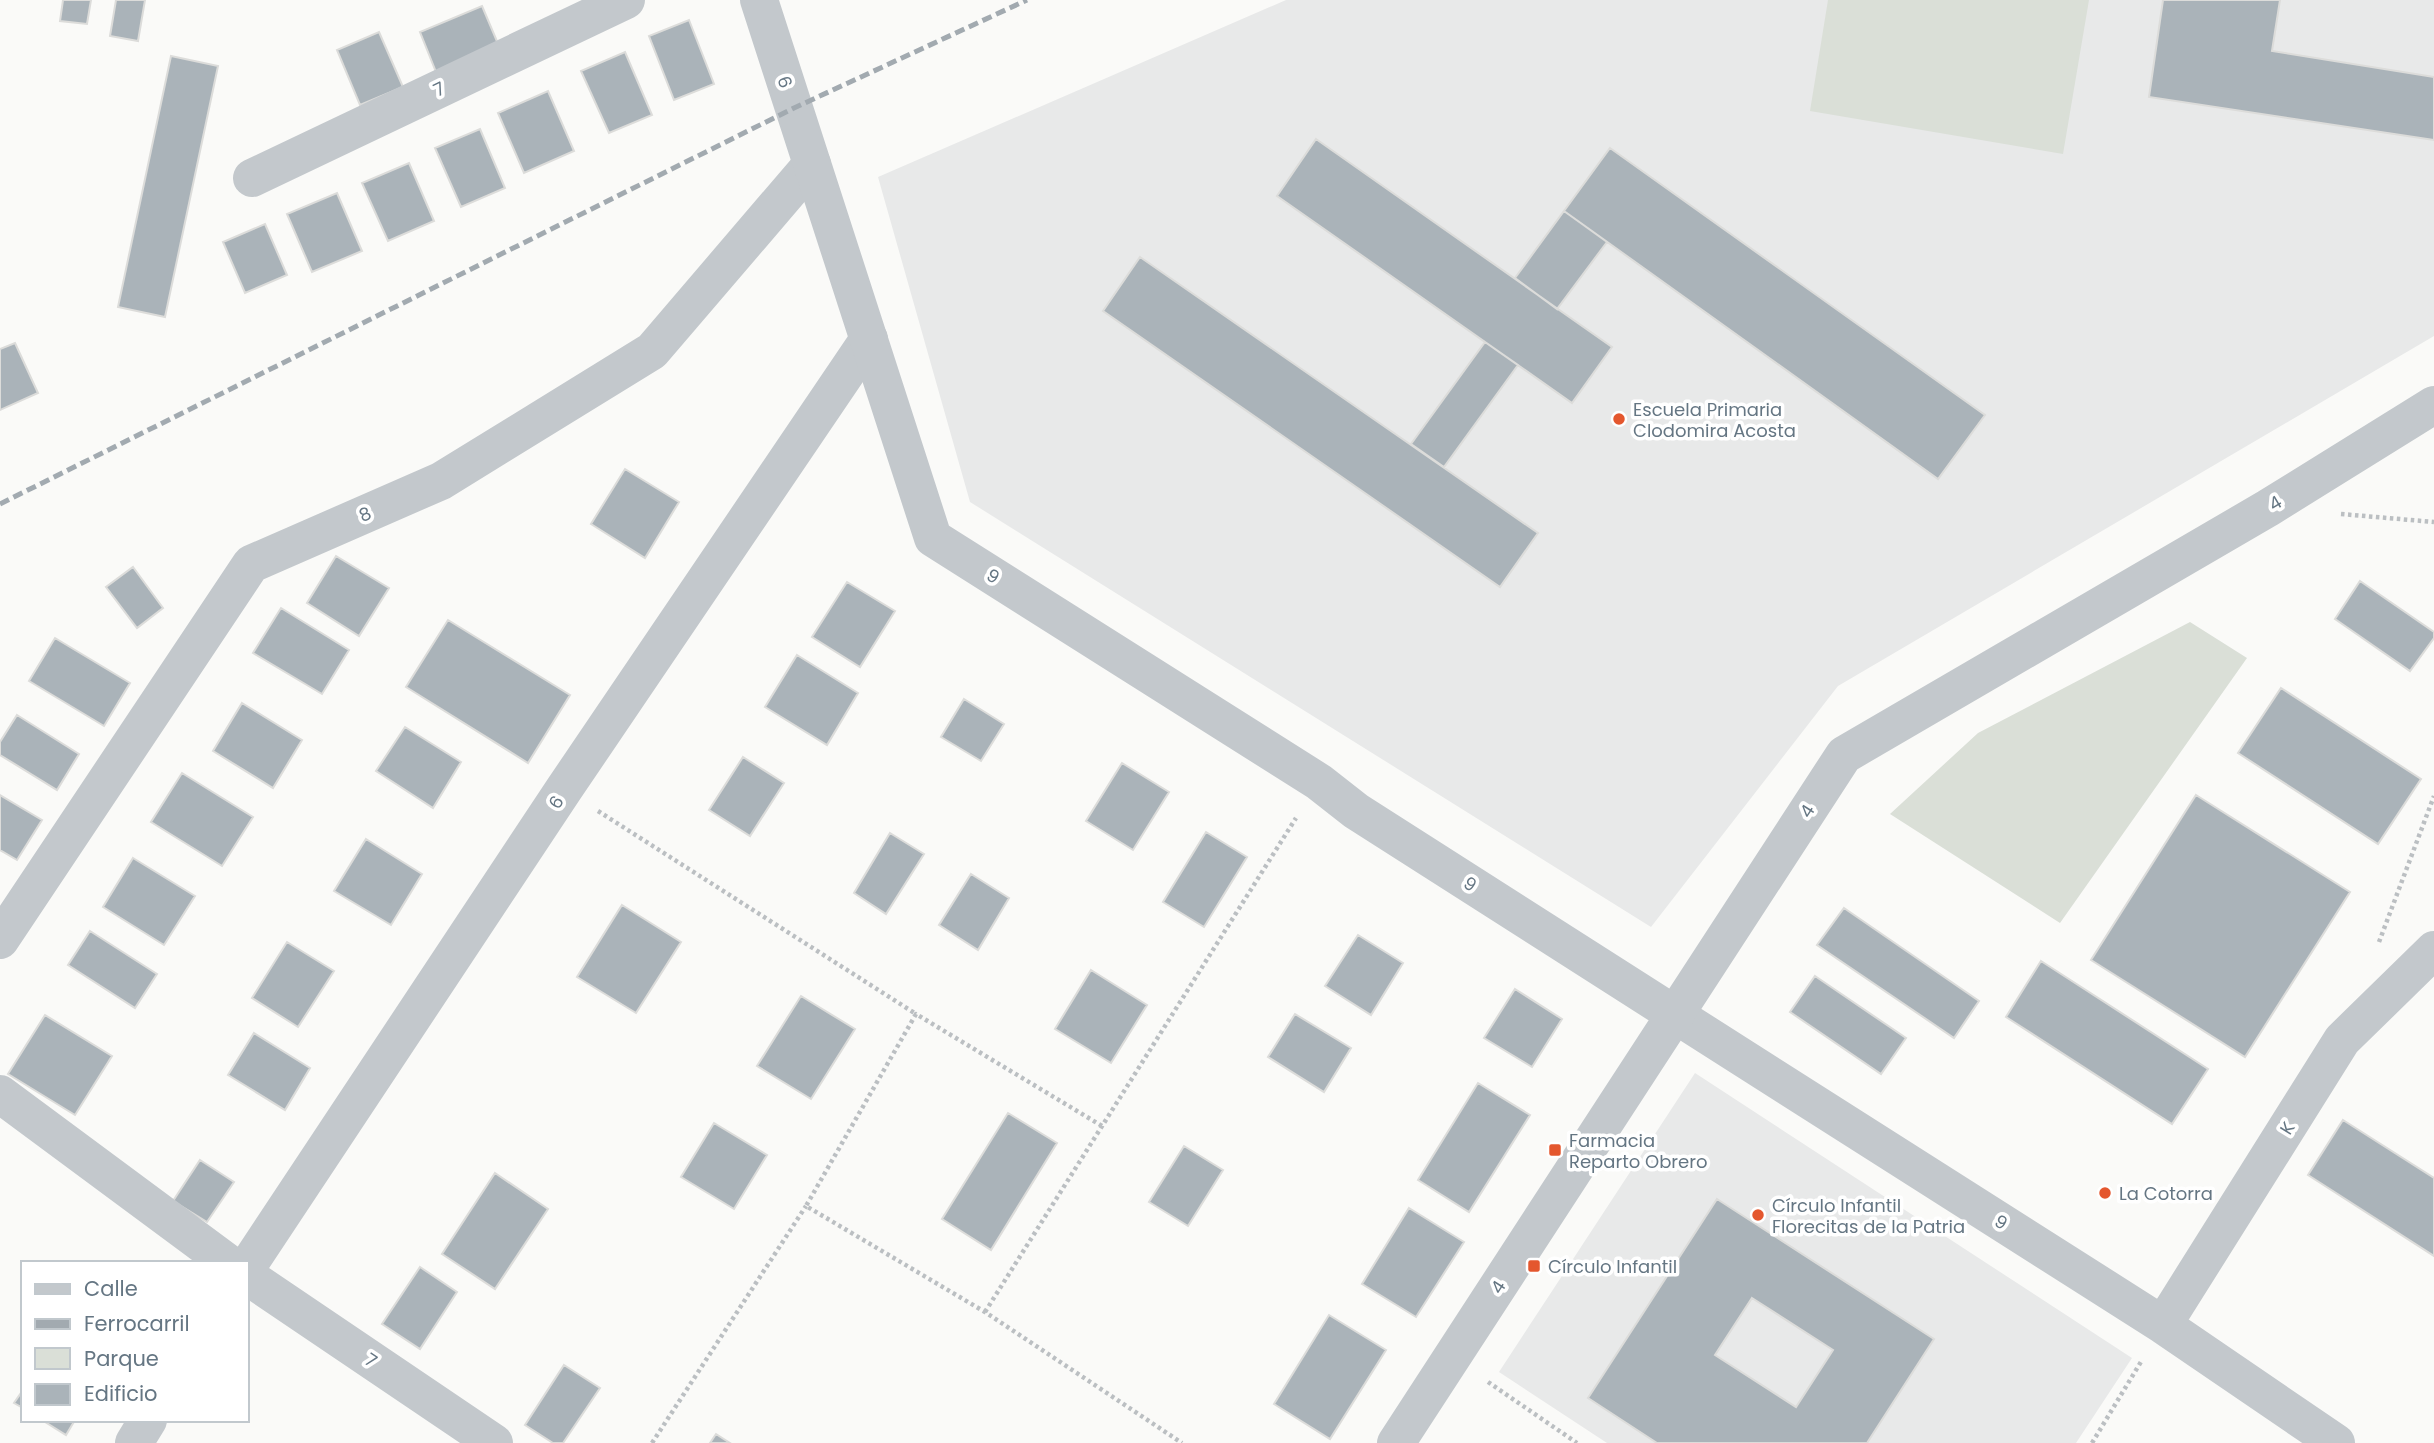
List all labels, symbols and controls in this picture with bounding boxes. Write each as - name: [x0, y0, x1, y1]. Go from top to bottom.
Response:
- street label: 6: [771, 73, 799, 91]
- street label: 7: [429, 76, 449, 102]
- place label: Escuela Primaria Clodomira Acosta: [1633, 397, 1796, 443]
- marker: Escuela Primaria Clodomira Acosta: [1611, 411, 1627, 427]
- street label: 4: [2264, 489, 2286, 517]
- street label: 8: [355, 500, 375, 528]
- street label: 9: [982, 562, 1004, 590]
- street label: 6: [542, 790, 570, 814]
- street label: 4: [1793, 799, 1821, 823]
- street label: 9: [1458, 870, 1482, 898]
- street label: K: [2274, 1117, 2301, 1139]
- place label: Farmacia Reparto Obrero: [1569, 1128, 1707, 1174]
- marker: Farmacia Reparto Obrero: [1547, 1142, 1563, 1158]
- place label: La Cotorra: [2119, 1181, 2213, 1206]
- marker: La Cotorra: [2097, 1185, 2113, 1201]
- place label: Círculo Infantil Florecitas de la Patria: [1772, 1193, 1965, 1239]
- marker: Círculo Infantil Florecitas de la Patria: [1750, 1207, 1766, 1223]
- street label: 9: [1990, 1208, 2012, 1236]
- place label: Círculo Infantil: [1548, 1254, 1677, 1279]
- marker: Círculo Infantil: [1526, 1258, 1542, 1274]
- legend: [21, 1261, 248, 1422]
- text: Calle: [84, 1274, 138, 1303]
- street label: 4: [1484, 1275, 1512, 1299]
- text: Ferrocarril: [84, 1309, 190, 1338]
- text: Parque: [84, 1344, 159, 1373]
- street label: 7: [360, 1347, 382, 1373]
- text: Edificio: [84, 1379, 158, 1408]

